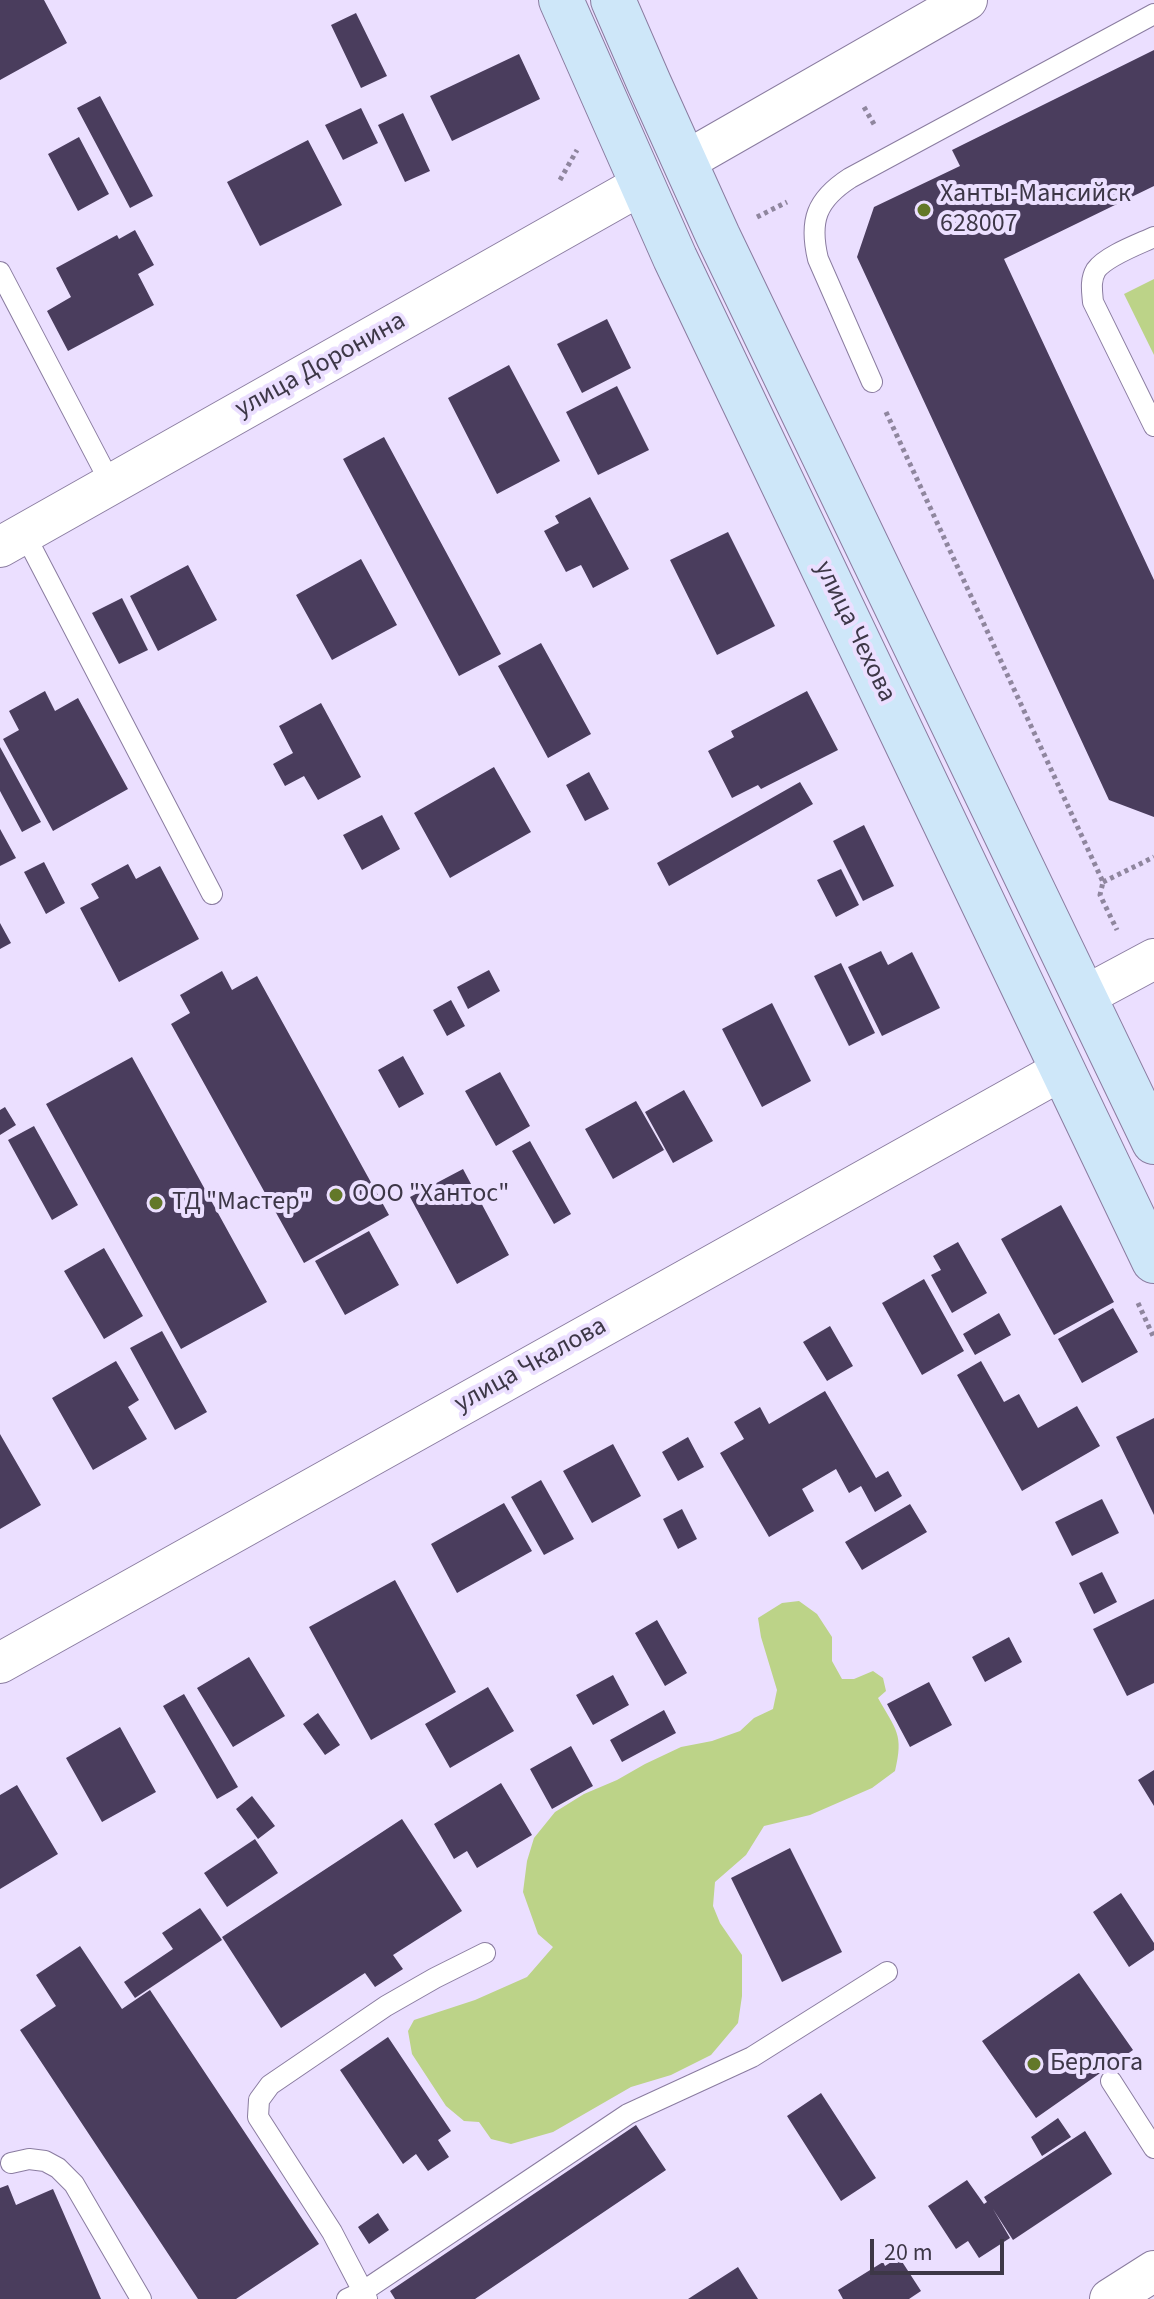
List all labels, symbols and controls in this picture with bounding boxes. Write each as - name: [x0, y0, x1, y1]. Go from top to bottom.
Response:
- place label: Ханты-Мансийск 628007: [940, 179, 1131, 240]
- marker: Ханты-Мансийск 628007: [915, 201, 933, 219]
- street label: улица Доронина: [230, 306, 412, 426]
- street label: улица Чехова: [806, 556, 902, 708]
- place label: ООО "Хантос": [352, 1179, 509, 1211]
- marker: ООО "Хантос": [327, 1186, 345, 1204]
- place label: ТД "Мастер": [172, 1187, 310, 1219]
- marker: ТД "Мастер": [147, 1194, 165, 1212]
- street label: улица Чкалова: [450, 1311, 612, 1421]
- place label: Берлога: [1050, 2048, 1143, 2080]
- marker: Берлога: [1025, 2055, 1043, 2073]
- scale bar: [874, 2223, 1008, 2273]
- text: 20 m: [884, 2235, 933, 2270]

